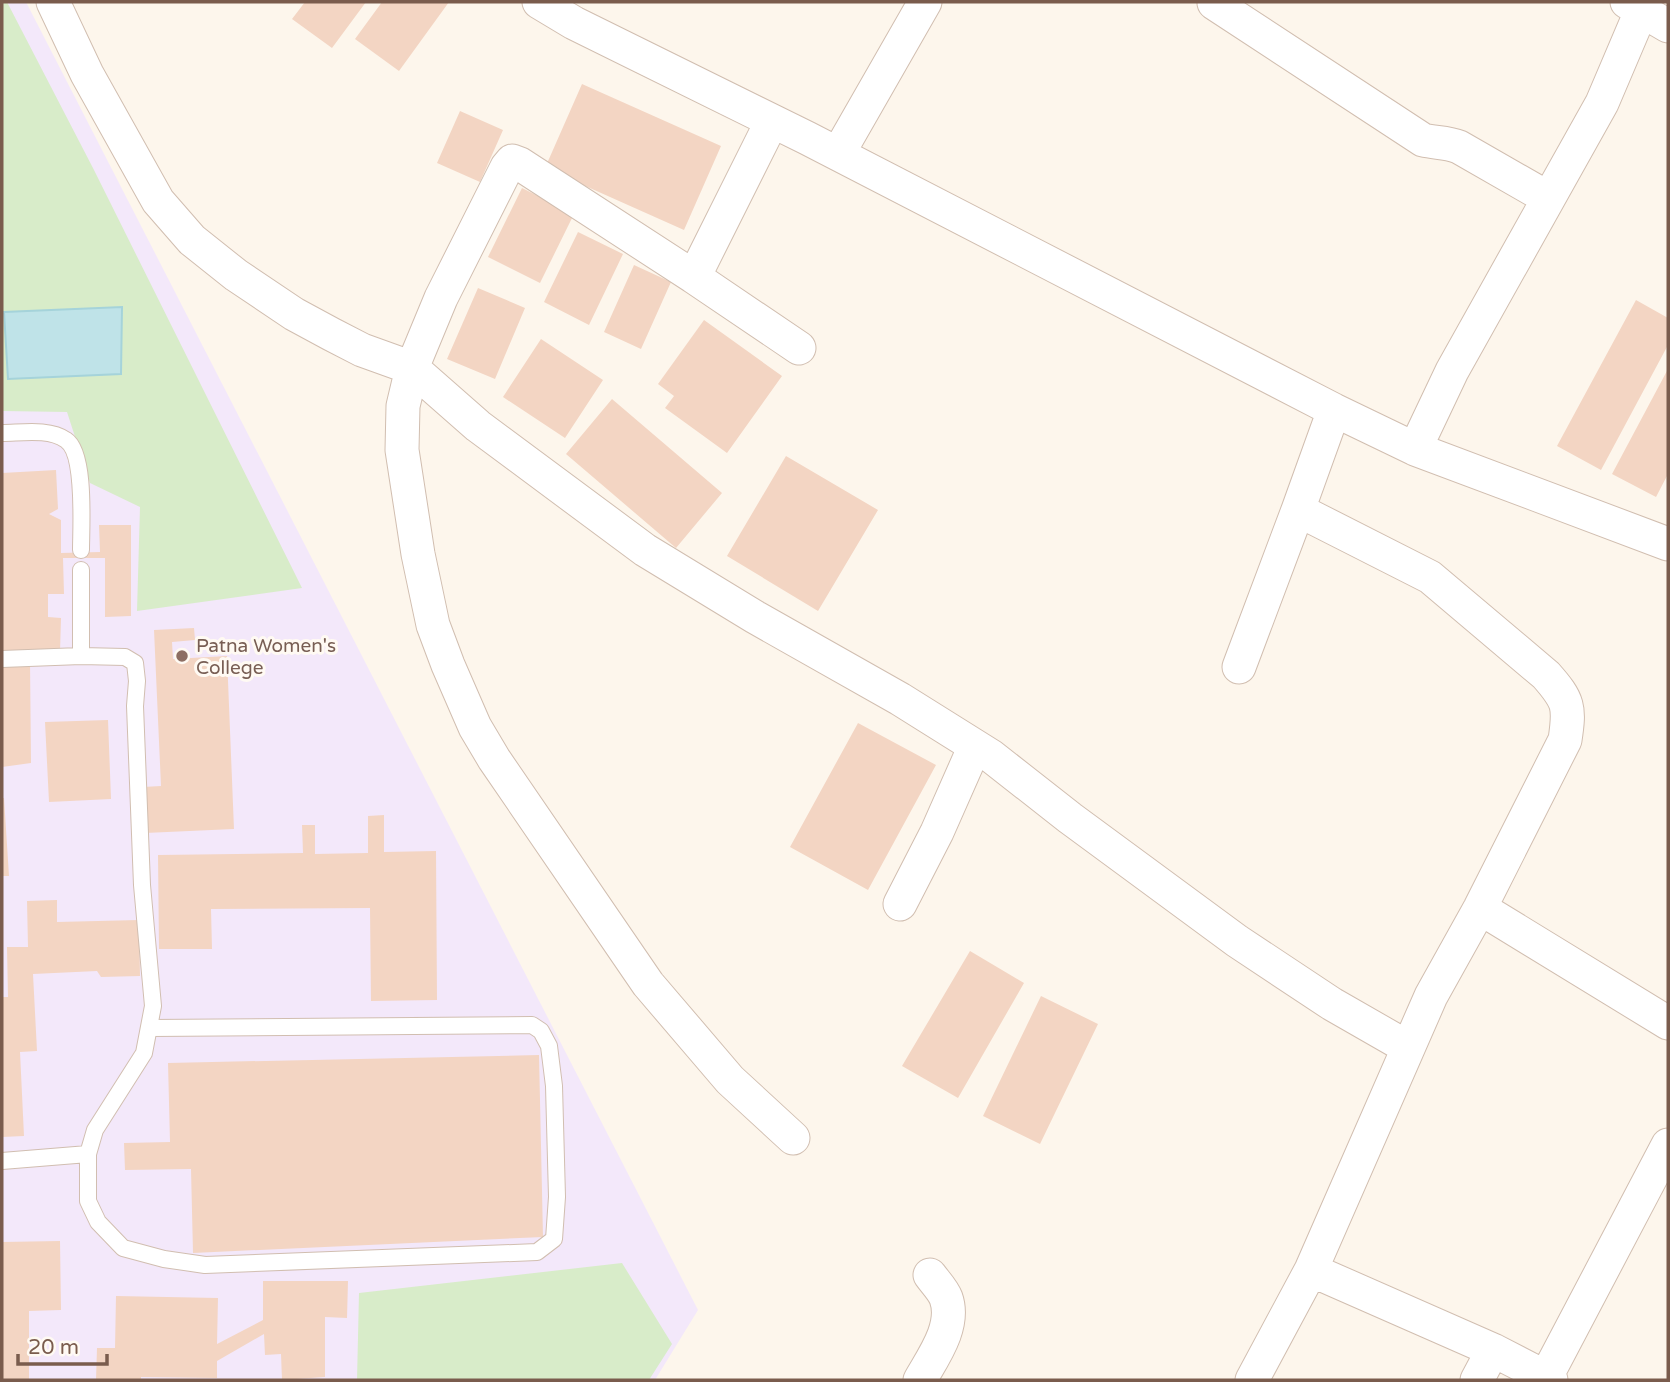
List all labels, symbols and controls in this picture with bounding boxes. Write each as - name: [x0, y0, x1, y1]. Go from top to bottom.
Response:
- place label: Patna Women's College: [196, 635, 336, 679]
- marker: Patna Women's College: [174, 648, 190, 664]
- scale bar: [18, 1322, 107, 1366]
- text: 20 m: [28, 1335, 79, 1360]

